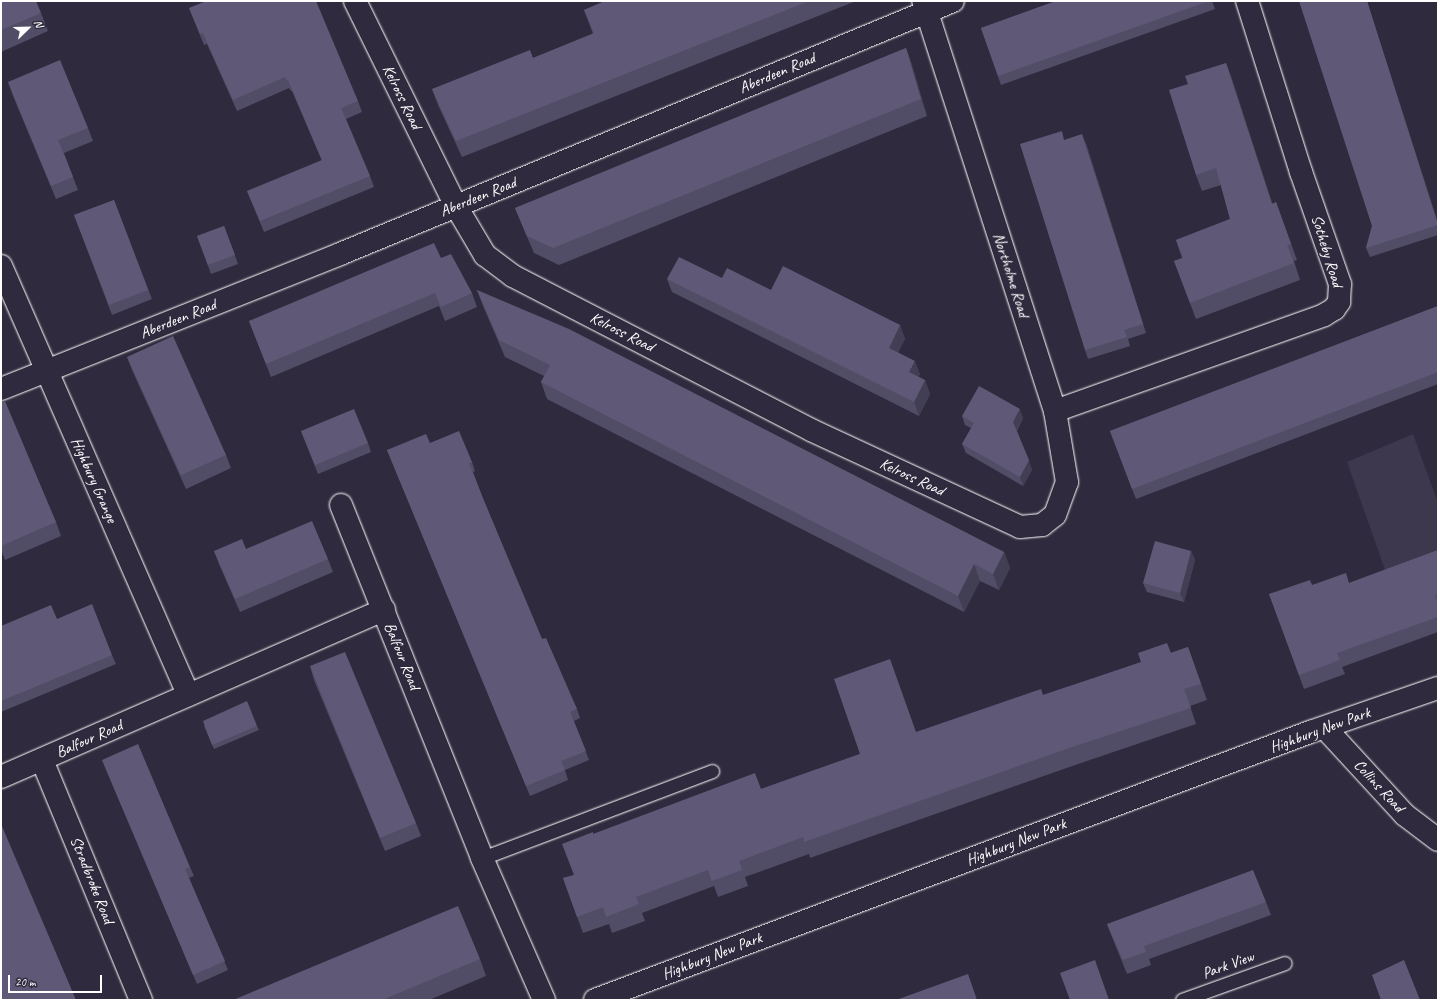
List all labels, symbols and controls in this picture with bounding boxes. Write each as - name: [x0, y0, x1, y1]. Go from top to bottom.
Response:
- north arrow: [8, 8, 48, 48]
- text: N: [31, 17, 47, 29]
- street label: Aberdeen Road: [736, 48, 818, 98]
- street label: Kelross Road: [378, 62, 426, 132]
- street label: Aberdeen Road: [437, 173, 519, 221]
- street label: Sotheby Road: [1307, 213, 1347, 289]
- street label: Northolme Road: [988, 230, 1034, 320]
- street label: Aberdeen Road: [137, 295, 219, 343]
- street label: Kelross Road: [587, 308, 657, 356]
- street label: Highbury Grange: [67, 434, 121, 526]
- street label: Kelross Road: [877, 454, 947, 500]
- street label: Balfour Road: [380, 620, 424, 692]
- street label: Highbury New Park: [1267, 703, 1373, 757]
- street label: Balfour Road: [53, 716, 125, 762]
- street label: Collins Road: [1350, 756, 1408, 816]
- street label: Highbury New Park: [963, 814, 1069, 870]
- street label: Stradbroke Road: [66, 834, 118, 926]
- street label: Highbury New Park: [659, 928, 765, 984]
- street label: Park View: [1200, 947, 1256, 983]
- scale bar: [10, 967, 104, 993]
- text: 20 m: [15, 974, 35, 990]

